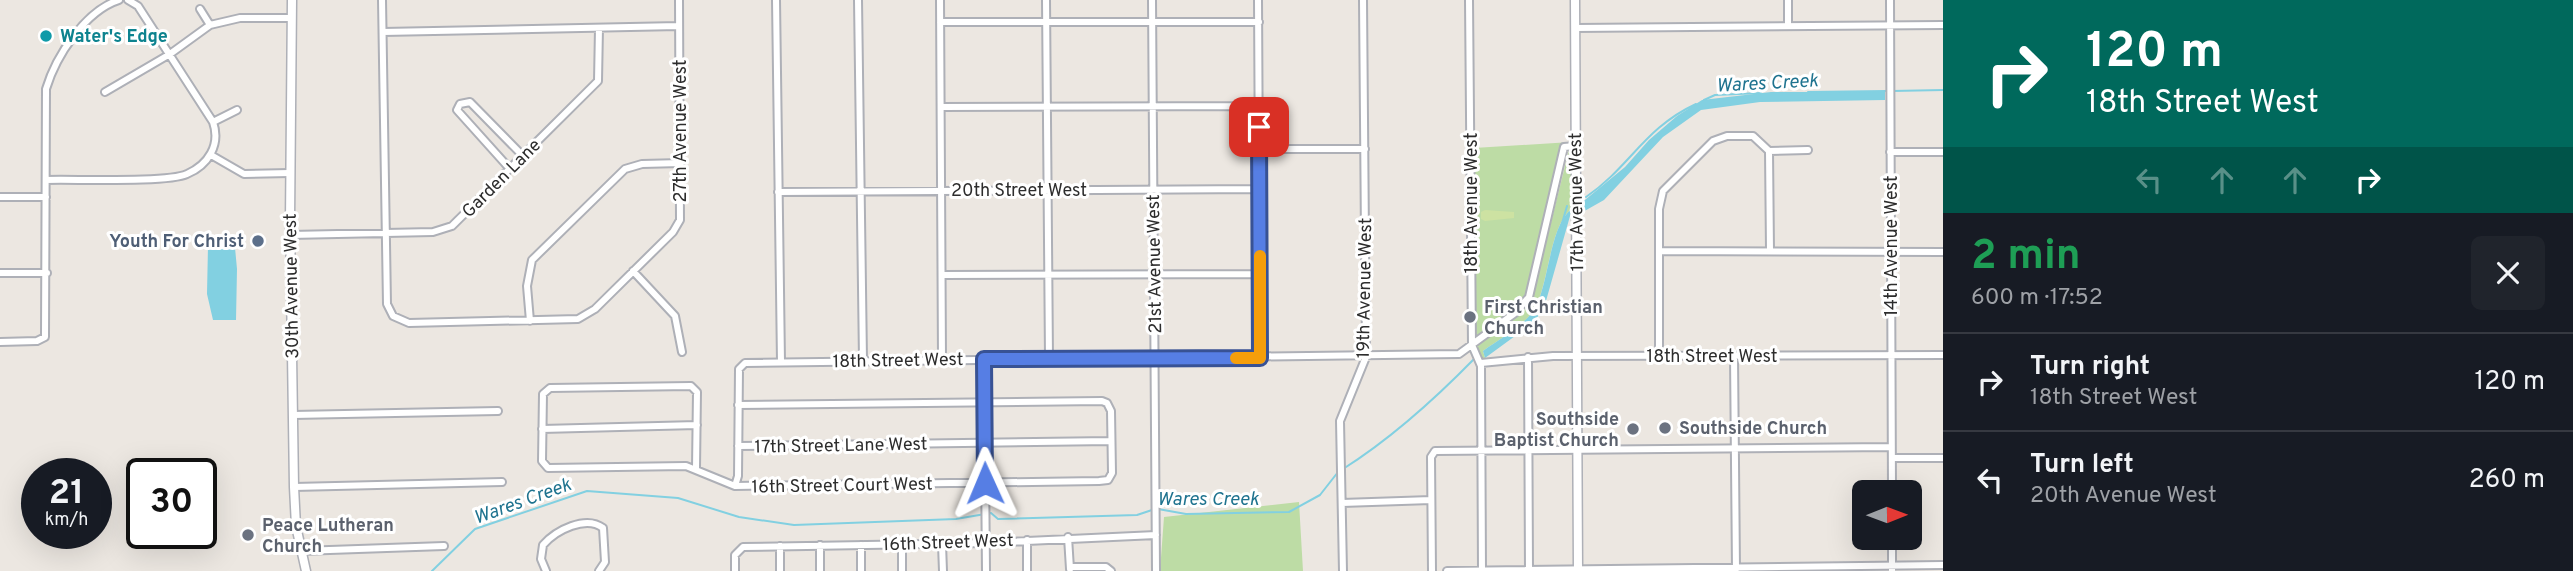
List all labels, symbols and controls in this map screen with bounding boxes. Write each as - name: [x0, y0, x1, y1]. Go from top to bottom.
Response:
- text: 120 m: [2086, 23, 2223, 85]
- place label: Water's Edge: [60, 26, 168, 49]
- marker: Water's Edge: [38, 28, 54, 44]
- icon: right: [1971, 28, 2062, 119]
- street label: 27th Avenue West: [670, 59, 693, 203]
- water label: Wares Creek: [1716, 69, 1819, 99]
- text: 18th Street West: [2086, 84, 2319, 124]
- pin: [1229, 97, 1289, 157]
- icon: arrive: [1240, 108, 1278, 146]
- street label: 17th Avenue West: [1565, 132, 1590, 272]
- street label: 18th Avenue West: [1461, 133, 1484, 273]
- street label: Garden Lane: [458, 135, 547, 224]
- icon: left: [2130, 161, 2168, 199]
- icon: ahead: [2203, 161, 2241, 199]
- icon: ahead: [2276, 161, 2314, 199]
- icon: right: [2349, 161, 2387, 199]
- street label: 14th Avenue West: [1881, 176, 1904, 317]
- street label: 20th Street West: [951, 180, 1087, 203]
- street label: 21st Avenue West: [1143, 194, 1168, 334]
- street label: 30th Avenue West: [280, 213, 305, 359]
- street label: 19th Avenue West: [1353, 217, 1378, 359]
- place label: Youth For Christ: [109, 231, 244, 254]
- text: 2 min: [1971, 231, 2081, 284]
- marker: Youth For Christ: [250, 233, 266, 249]
- button: close: [2471, 236, 2545, 310]
- text: 600 m · 17:52: [1971, 284, 2103, 313]
- place label: First Christian Church: [1484, 297, 1603, 341]
- marker: First Christian Church: [1462, 309, 1478, 325]
- street label: 18th Street West: [1647, 346, 1777, 369]
- street label: 18th Street West: [832, 349, 964, 374]
- text: Turn right: [2030, 351, 2150, 384]
- icon: right: [1971, 363, 2009, 401]
- text: 120 m: [2475, 366, 2545, 399]
- text: 18th Street West: [2030, 384, 2197, 413]
- place label: Southside Baptist Church: [1494, 409, 1619, 453]
- place label: Southside Church: [1679, 418, 1827, 441]
- marker: Southside Church: [1657, 420, 1673, 436]
- marker: Southside Baptist Church: [1625, 421, 1641, 437]
- street label: 17th Street Lane West: [754, 433, 928, 460]
- position arrow: [948, 446, 1022, 520]
- text: Turn left: [2030, 449, 2134, 482]
- speed limit sign: 30: [126, 458, 217, 549]
- icon: left: [1971, 461, 2009, 499]
- text: 260 m: [2469, 464, 2545, 497]
- text: 21: [49, 472, 84, 516]
- water label: Wares Creek: [471, 473, 575, 531]
- street label: 16th Street Court West: [751, 473, 933, 500]
- north arrow: [1852, 480, 1922, 550]
- map controls: [1852, 480, 1922, 550]
- text: 20th Avenue West: [2030, 482, 2217, 511]
- water label: Wares Creek: [1157, 488, 1259, 512]
- text: km/h: [45, 509, 88, 532]
- place label: Peace Lutheran Church: [262, 515, 394, 559]
- marker: Peace Lutheran Church: [240, 527, 256, 543]
- street label: 16th Street West: [882, 530, 1014, 557]

